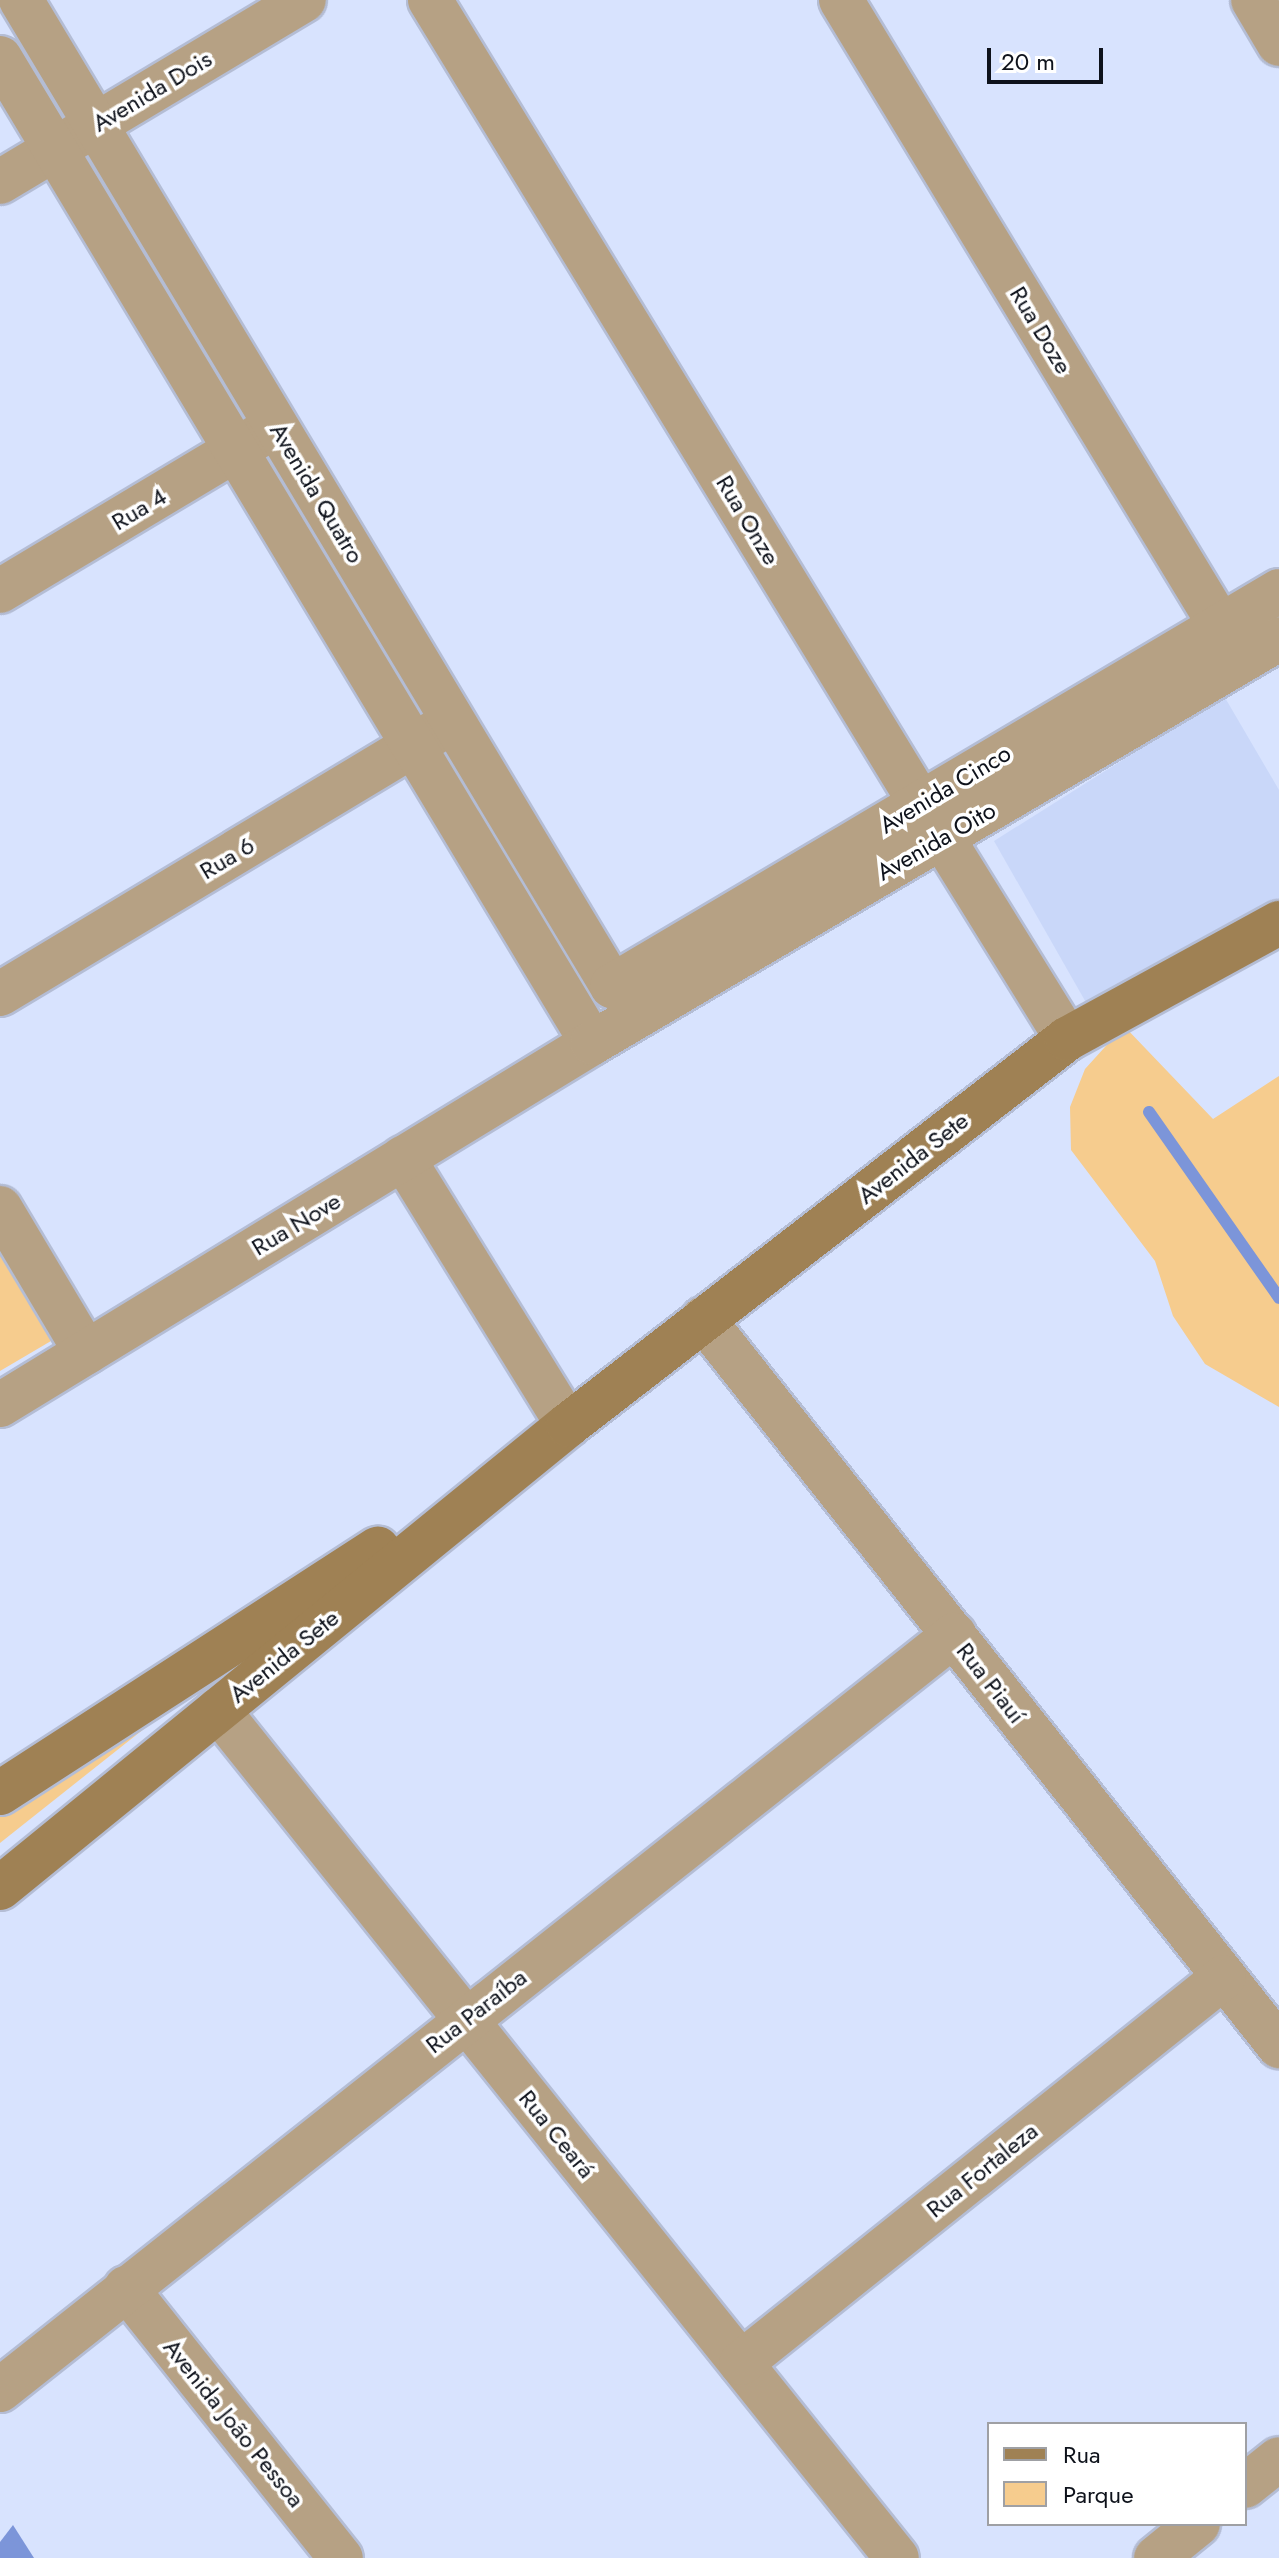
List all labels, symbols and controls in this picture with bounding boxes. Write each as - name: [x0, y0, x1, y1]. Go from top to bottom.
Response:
- scale bar: [991, 32, 1107, 82]
- street label: Avenida Dois: [87, 44, 217, 138]
- text: 20 m: [1001, 44, 1055, 79]
- street label: Rua Doze: [1004, 281, 1078, 379]
- street label: Avenida Quatro: [264, 418, 370, 568]
- street label: Rua Onze: [710, 470, 786, 570]
- street label: Rua 4: [106, 482, 172, 536]
- street label: Avenida Cinco: [874, 738, 1016, 840]
- street label: Avenida Oito: [871, 795, 1001, 887]
- street label: Rua 6: [194, 831, 260, 885]
- street label: Avenida Sete: [852, 1106, 974, 1210]
- street label: Rua Nove: [246, 1186, 346, 1262]
- street label: Avenida Sete: [224, 1603, 344, 1709]
- street label: Rua Piauí: [951, 1637, 1031, 1729]
- street label: Rua Paraíba: [420, 1963, 532, 2059]
- street label: Rua Ceará: [513, 2084, 601, 2184]
- street label: Rua Fortaleza: [921, 2116, 1043, 2224]
- street label: Avenida João Pessoa: [157, 2333, 311, 2513]
- legend: [987, 2422, 1247, 2526]
- text: Rua: [1063, 2437, 1101, 2472]
- text: Parque: [1063, 2477, 1134, 2512]

